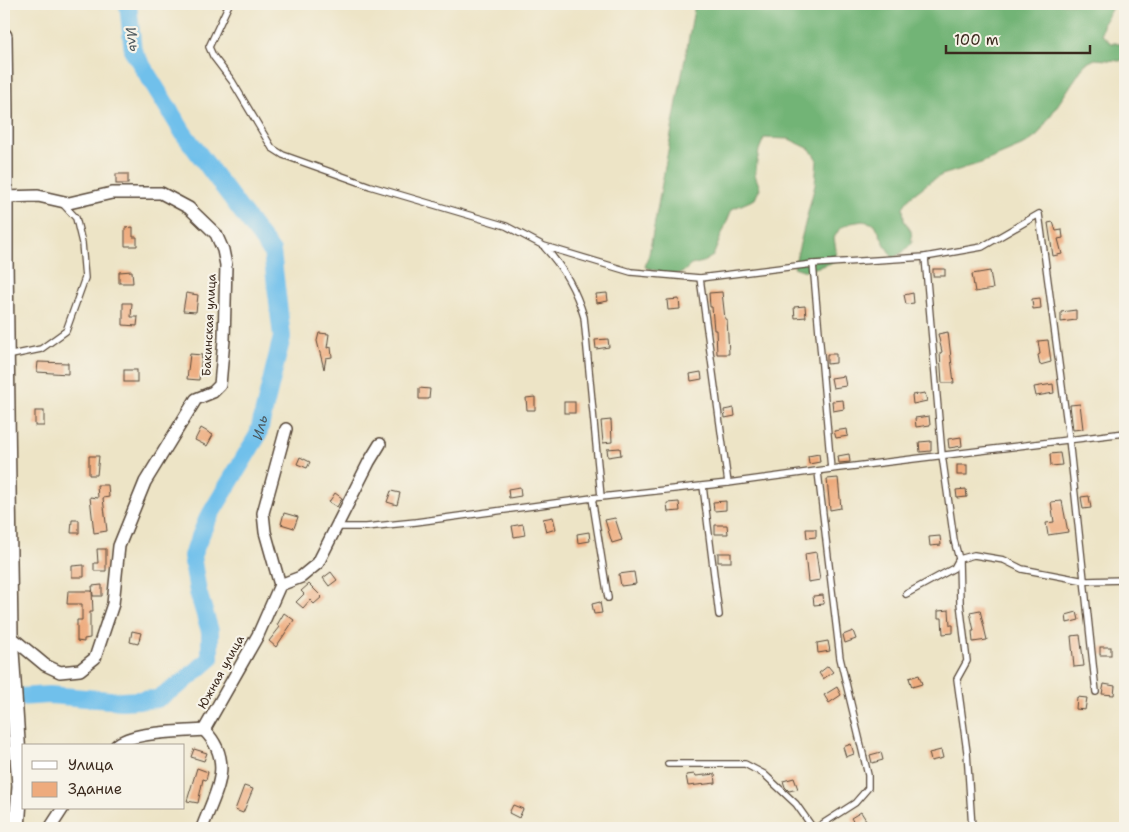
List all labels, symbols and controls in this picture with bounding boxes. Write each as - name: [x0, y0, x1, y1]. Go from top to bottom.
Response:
- scale bar: [946, 22, 1090, 54]
- water label: Иль: [122, 25, 144, 53]
- text: 100 m: [954, 30, 999, 50]
- street label: Бакинская улица: [198, 273, 220, 377]
- water label: Иль: [248, 413, 272, 442]
- street label: Южная улица: [194, 632, 248, 712]
- legend: [22, 744, 185, 810]
- text: Улица: [68, 755, 114, 775]
- text: Здание: [68, 779, 122, 799]

